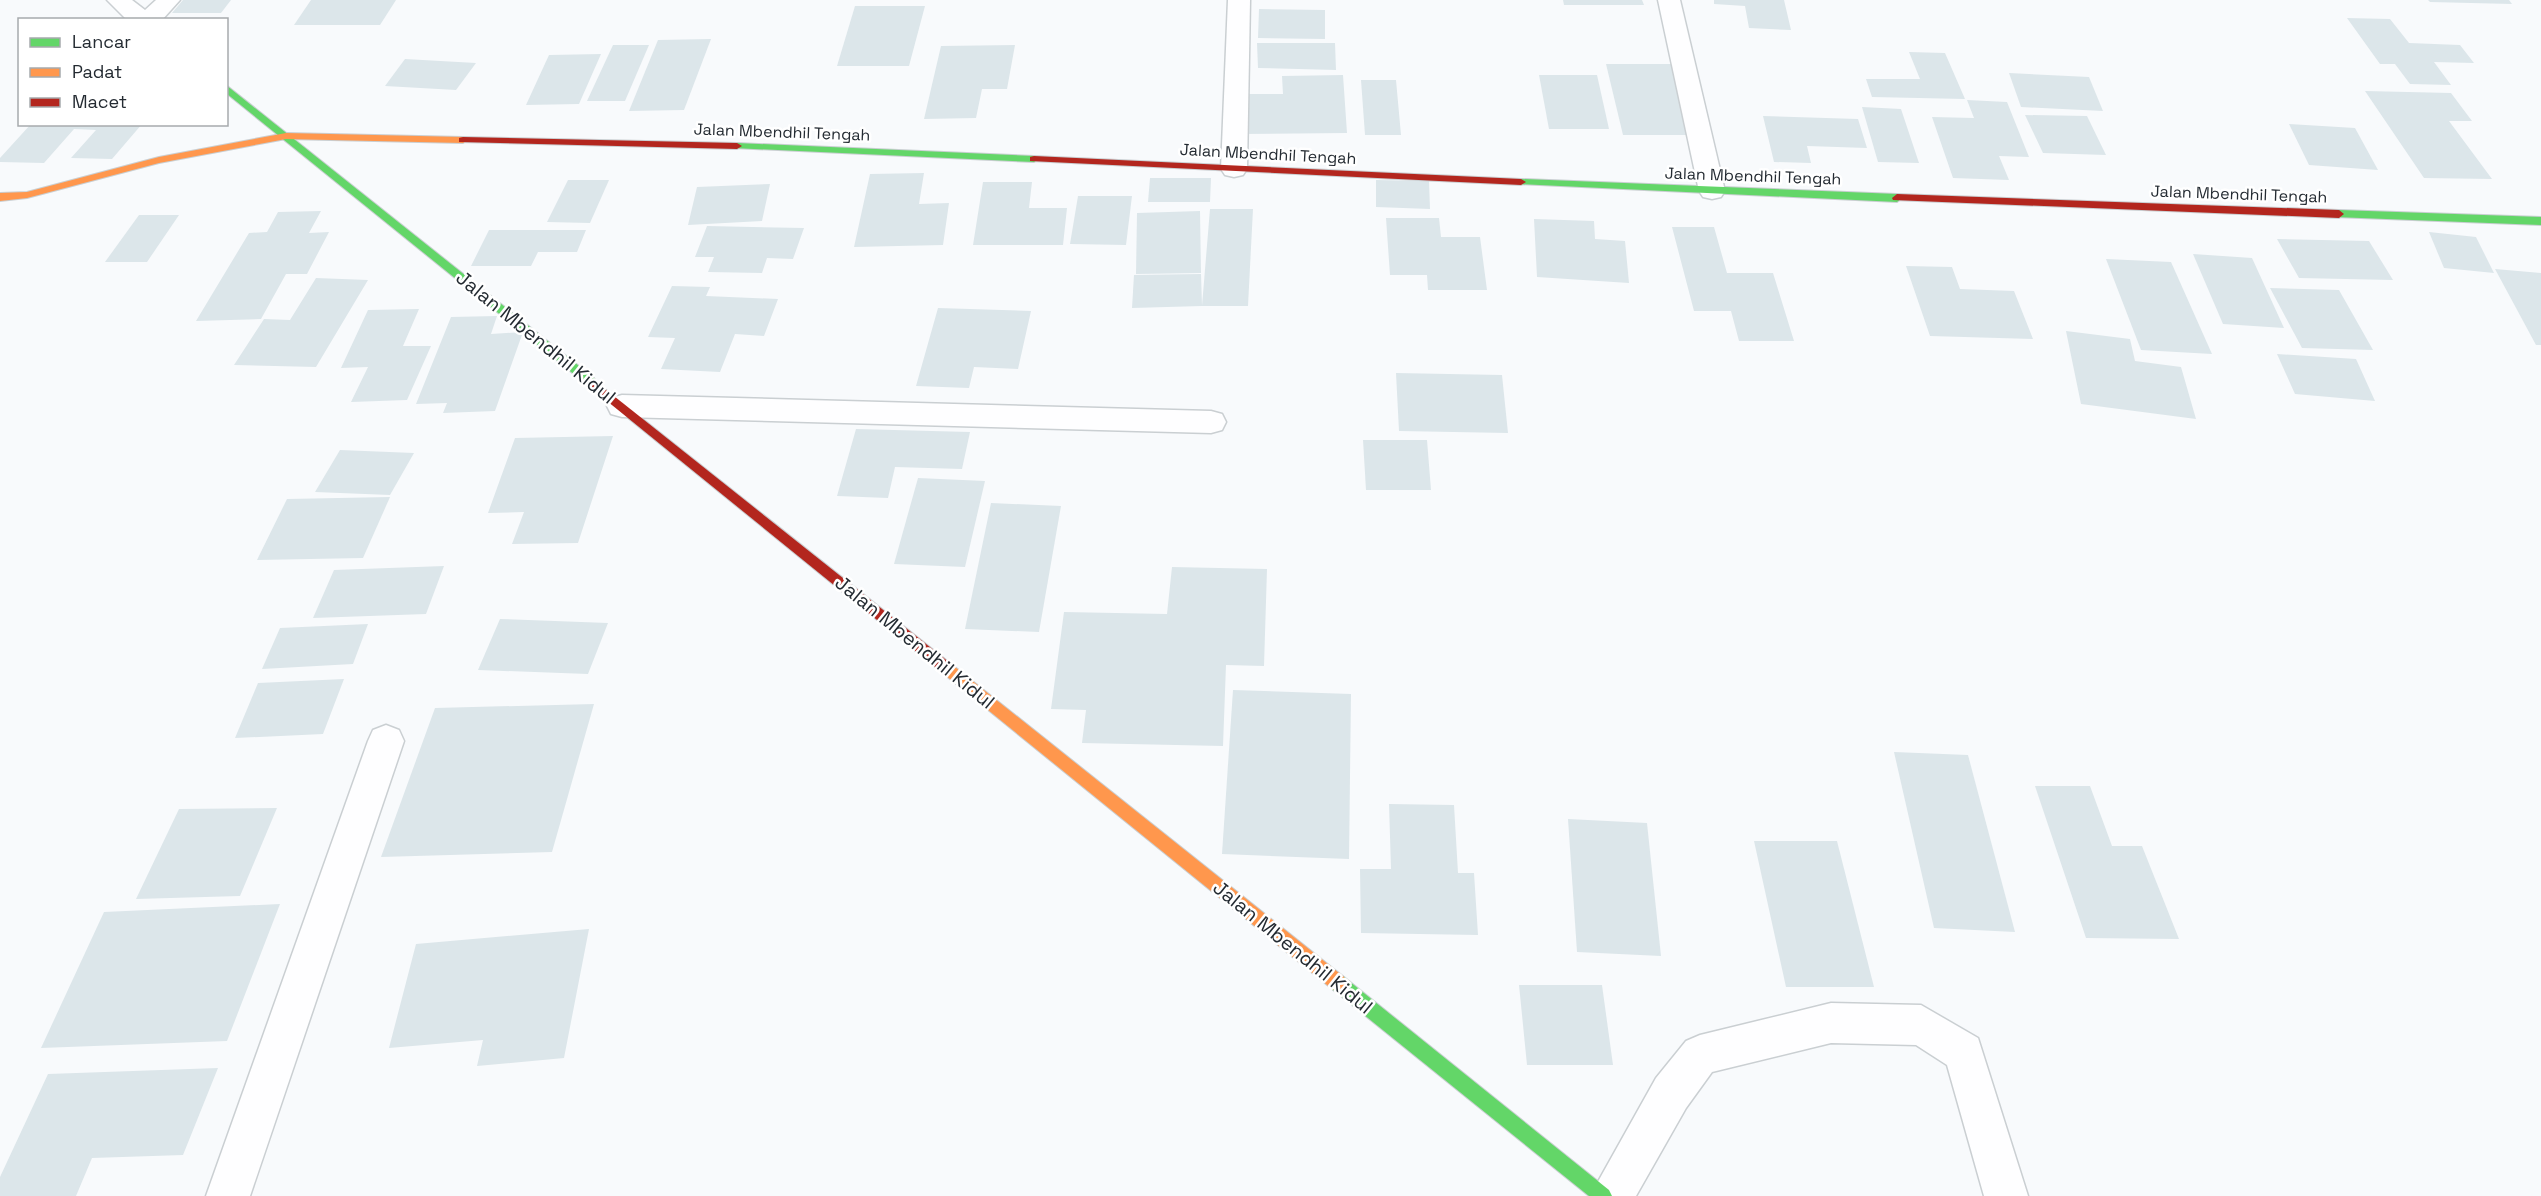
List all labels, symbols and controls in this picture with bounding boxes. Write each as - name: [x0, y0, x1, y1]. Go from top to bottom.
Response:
- legend: [18, 18, 228, 126]
- text: Lancar: [72, 30, 131, 53]
- text: Padat: [72, 60, 122, 83]
- text: Macet: [72, 90, 127, 113]
- street label: Jalan Mbendhil Tengah: [693, 118, 871, 146]
- street label: Jalan Mbendhil Tengah: [1179, 139, 1357, 169]
- street label: Jalan Mbendhil Tengah: [1664, 162, 1842, 190]
- street label: Jalan Mbendhil Tengah: [2150, 180, 2328, 208]
- street label: Jalan Mbendhil Kidul: [451, 265, 621, 409]
- street label: Jalan Mbendhil Kidul: [830, 570, 1000, 714]
- street label: Jalan Mbendhil Kidul: [1208, 875, 1378, 1019]

